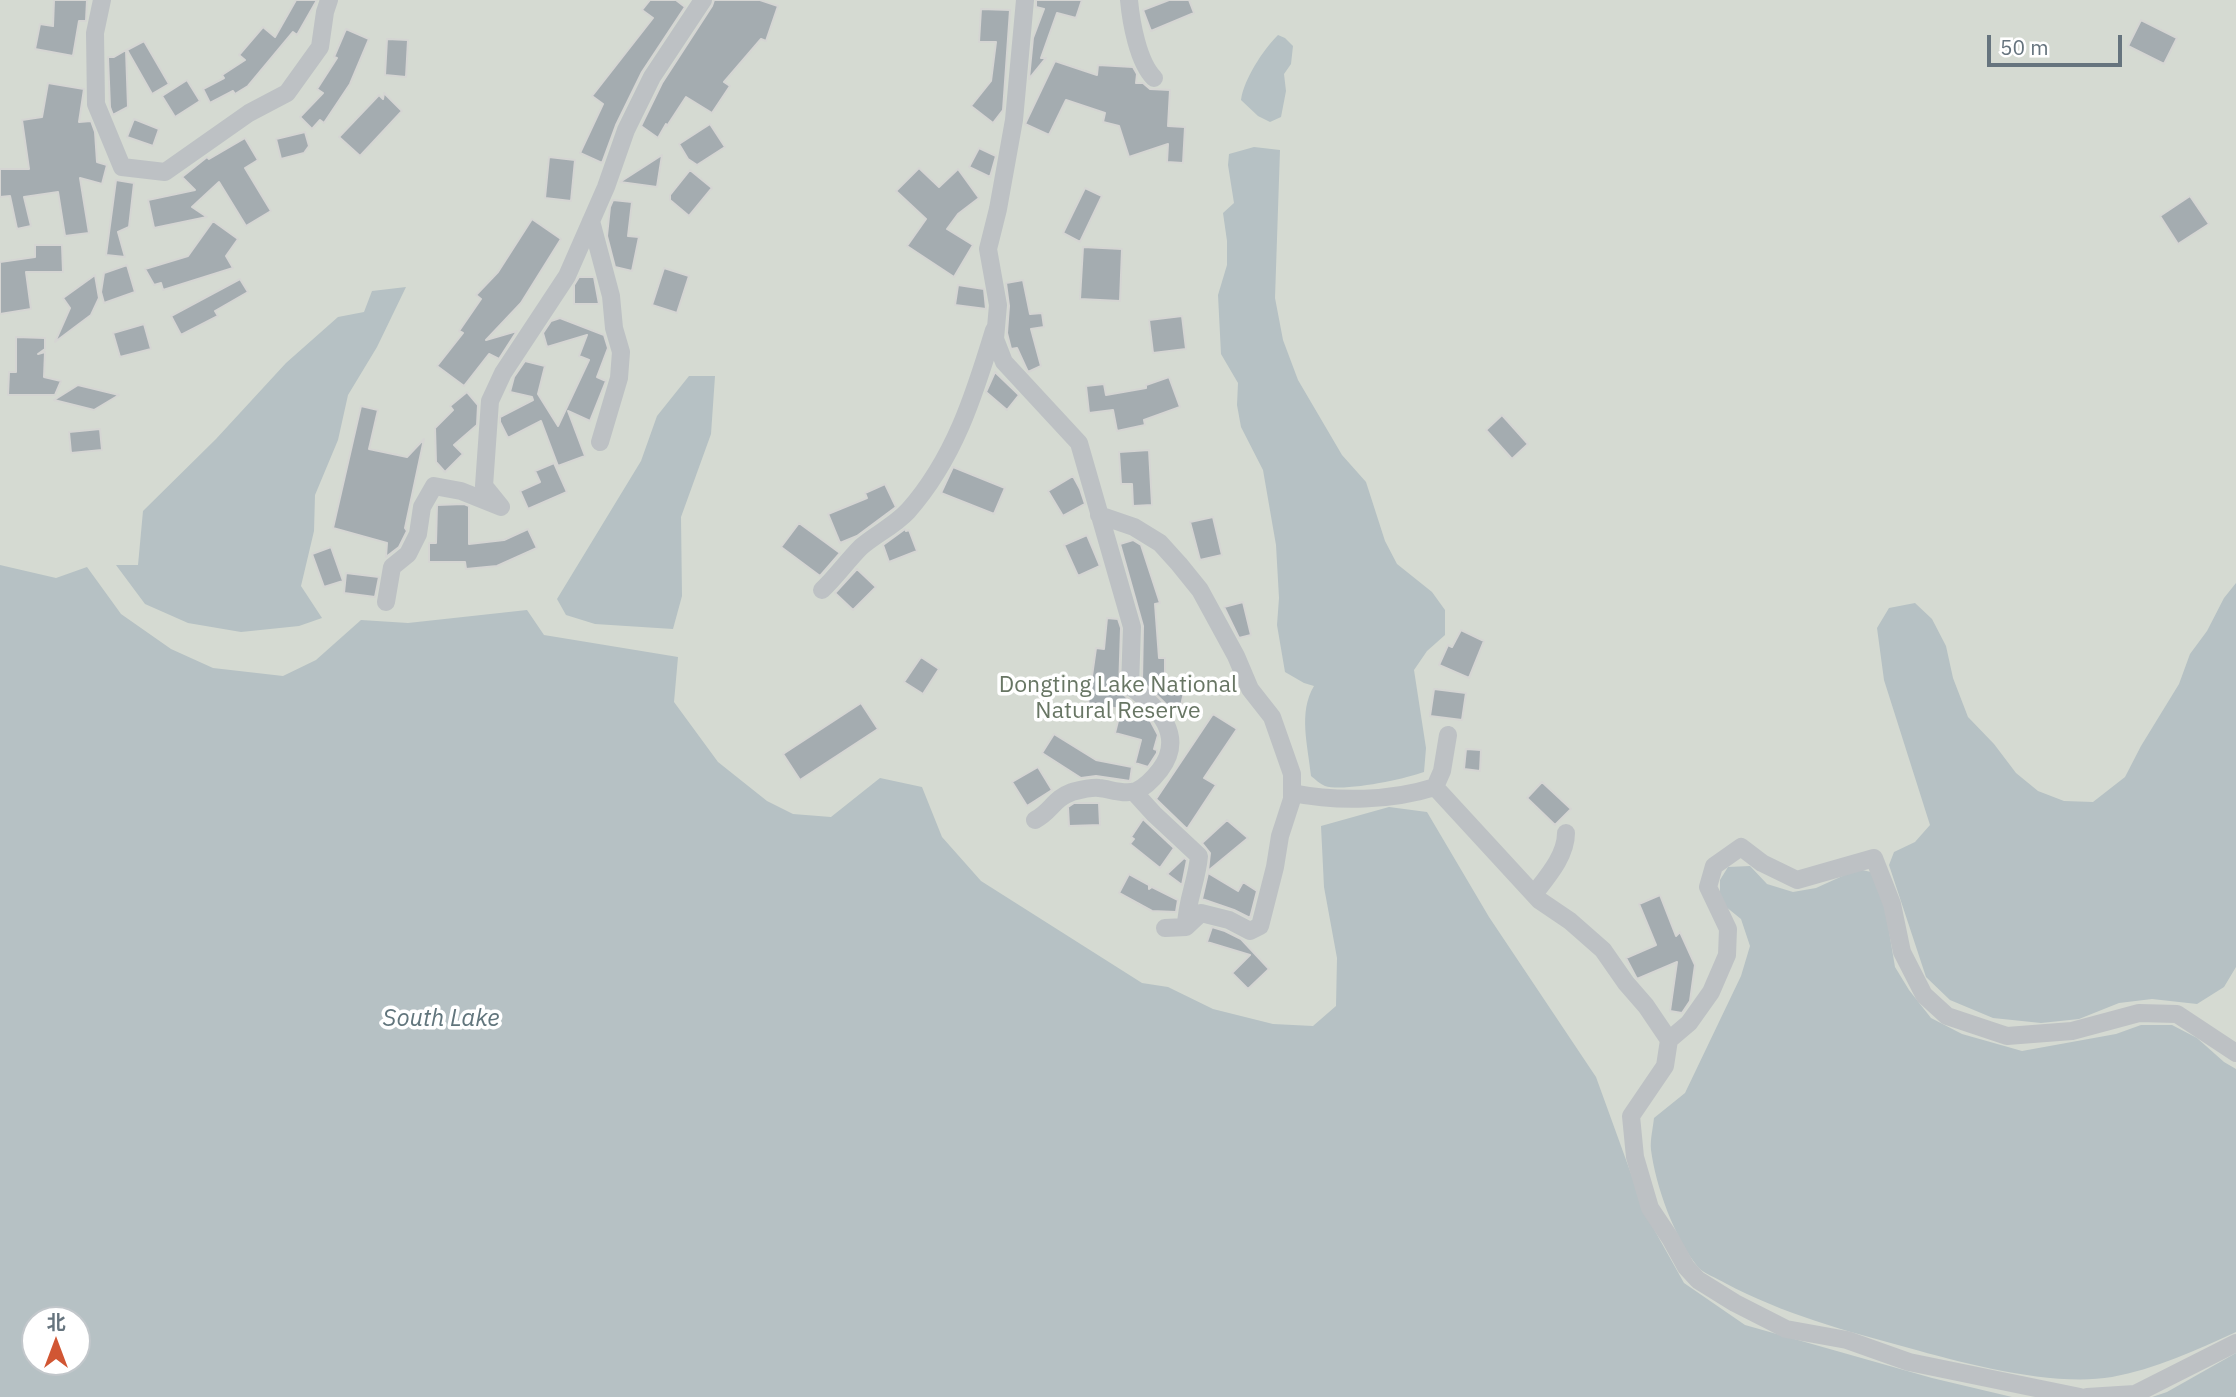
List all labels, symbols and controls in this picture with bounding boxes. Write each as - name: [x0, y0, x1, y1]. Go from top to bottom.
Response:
- scale bar: [1991, 21, 2126, 65]
- text: 50 m: [2000, 33, 2049, 61]
- park label: Dongting Lake National Natural Reserve: [999, 671, 1237, 725]
- water label: South Lake: [383, 1005, 499, 1033]
- north arrow: [21, 1306, 91, 1376]
- text: 北: [46, 1310, 66, 1334]

